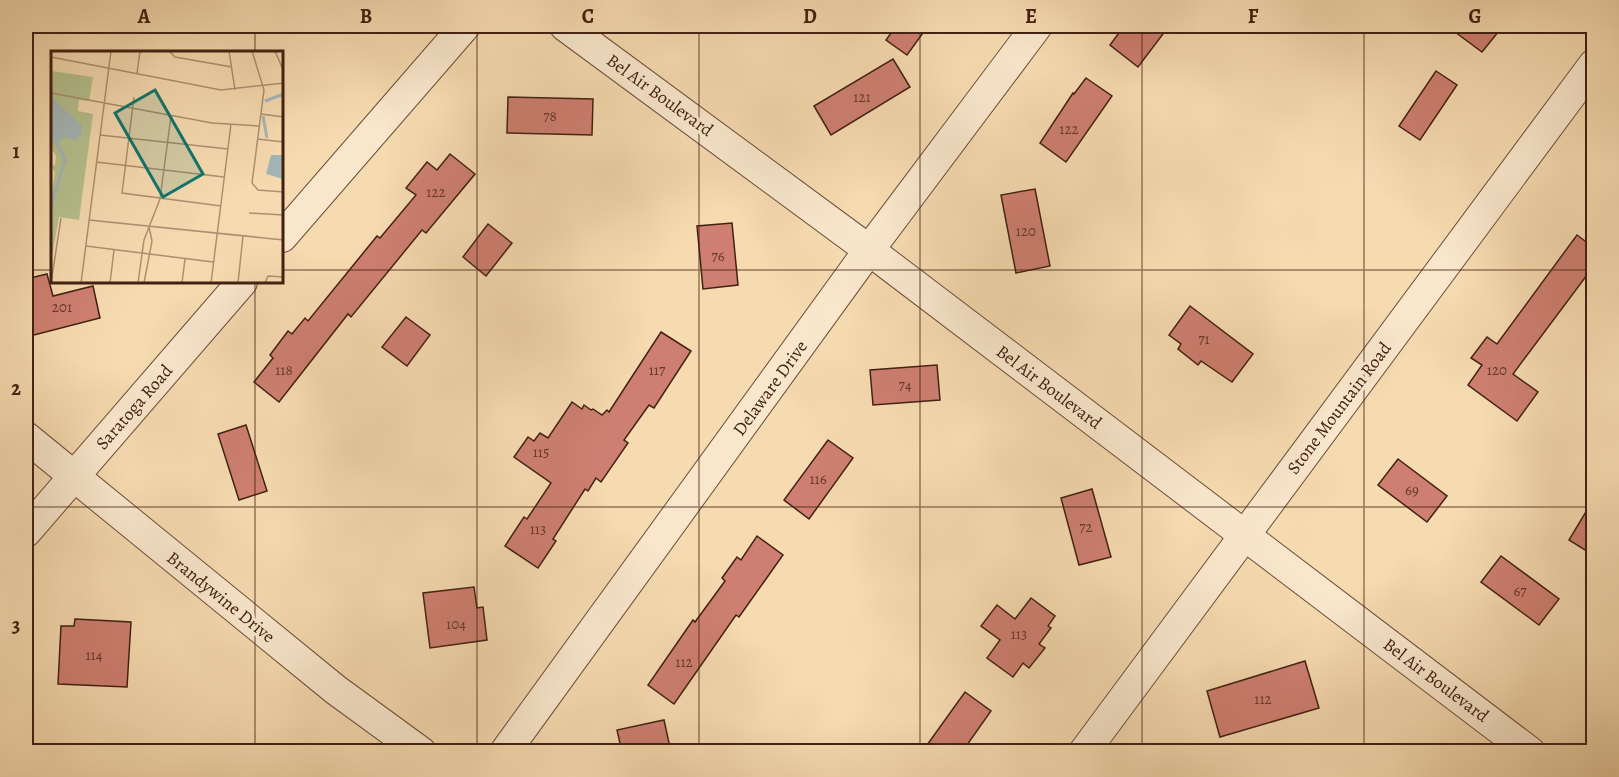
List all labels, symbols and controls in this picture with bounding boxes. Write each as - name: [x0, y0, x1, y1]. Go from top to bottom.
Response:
- text: A: [137, 3, 151, 30]
- text: B: [360, 3, 372, 30]
- text: C: [582, 3, 594, 30]
- text: D: [803, 3, 817, 30]
- text: E: [1025, 3, 1037, 30]
- text: F: [1248, 3, 1259, 30]
- text: G: [1468, 3, 1482, 30]
- street label: Bel Air Boulevard: [602, 48, 718, 142]
- inset map: [51, 51, 284, 284]
- house number: 121: [853, 87, 871, 107]
- house number: 78: [543, 106, 557, 126]
- house number: 122: [1059, 119, 1079, 139]
- text: 1: [12, 138, 20, 165]
- house number: 122: [426, 182, 446, 202]
- house number: 120: [1016, 221, 1036, 241]
- house number: 76: [711, 246, 725, 266]
- house number: 201: [52, 297, 72, 317]
- house number: 71: [1198, 329, 1210, 349]
- street label: Delaware Drive: [727, 335, 813, 441]
- street label: Stone Mountain Road: [1281, 337, 1397, 479]
- street label: Bel Air Boulevard: [991, 339, 1107, 435]
- street label: Saratoga Road: [90, 359, 178, 455]
- house number: 118: [275, 360, 293, 380]
- house number: 117: [649, 360, 666, 380]
- house number: 120: [1487, 360, 1507, 380]
- text: 2: [11, 375, 21, 402]
- house number: 74: [898, 375, 912, 395]
- house number: 115: [533, 442, 549, 462]
- house number: 116: [809, 469, 827, 489]
- house number: 69: [1405, 480, 1419, 500]
- house number: 72: [1079, 517, 1093, 537]
- house number: 113: [530, 519, 546, 539]
- street label: Brandywine Drive: [162, 546, 280, 648]
- house number: 67: [1513, 581, 1527, 601]
- text: 3: [12, 612, 20, 639]
- house number: 104: [446, 614, 466, 634]
- house number: 113: [1011, 624, 1027, 644]
- street label: Bel Air Boulevard: [1378, 632, 1494, 728]
- house number: 114: [85, 645, 103, 665]
- house number: 112: [675, 652, 693, 672]
- house number: 112: [1254, 689, 1272, 709]

